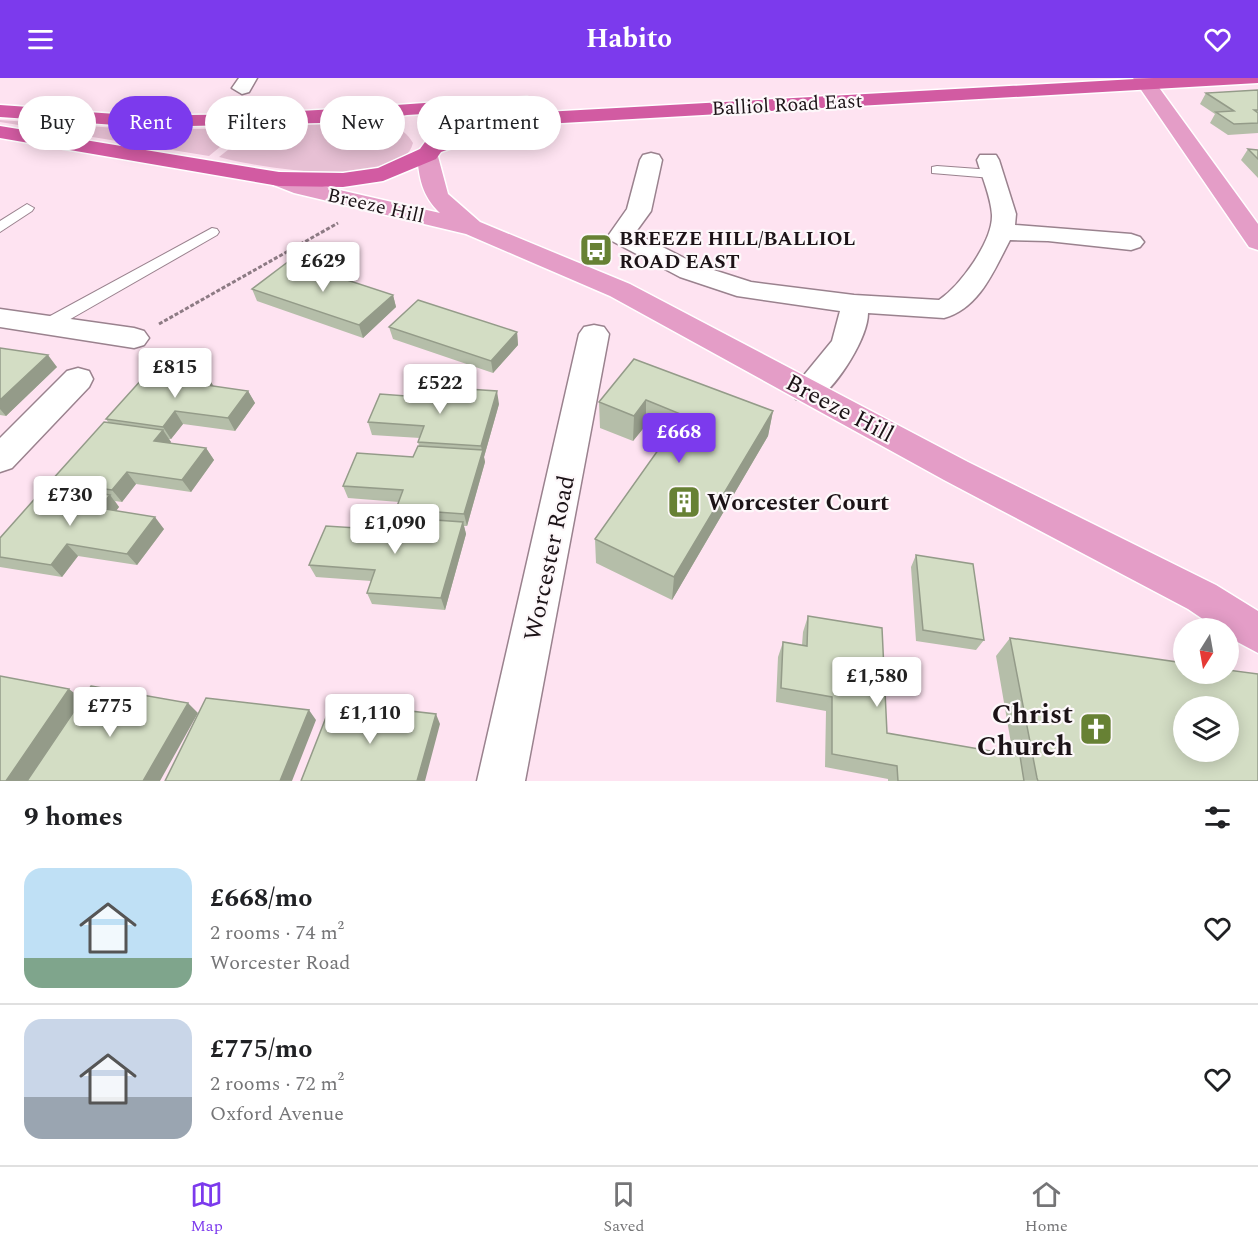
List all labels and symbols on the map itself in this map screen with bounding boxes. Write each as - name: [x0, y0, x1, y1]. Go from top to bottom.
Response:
- street label: Balliol Road East: [711, 86, 863, 124]
- street label: Breeze Hill: [324, 180, 427, 232]
- place label: BREEZE HILL/BALLIOL ROAD EAST: [619, 224, 856, 277]
- bus stop icon: BREEZE HILL/BALLIOL ROAD EAST: [578, 232, 614, 268]
- pin: £629: [287, 242, 359, 293]
- pin: £815: [139, 348, 211, 399]
- pin: £522: [404, 364, 476, 415]
- street label: Breeze Hill: [779, 365, 900, 453]
- pin: £668: [643, 413, 715, 464]
- street label: Worcester Road: [515, 472, 585, 644]
- pin: £730: [34, 476, 106, 527]
- building icon: Worcester Court: [666, 484, 702, 520]
- place label: Worcester Court: [707, 485, 889, 521]
- pin: £1,090: [346, 504, 444, 555]
- north arrow: [1173, 618, 1239, 684]
- pin: £1,580: [828, 657, 926, 708]
- pin: £775: [74, 687, 146, 738]
- place label: Christ Church: [977, 693, 1073, 768]
- pin: £1,110: [321, 694, 419, 745]
- church icon: Christ Church: [1078, 711, 1114, 747]

